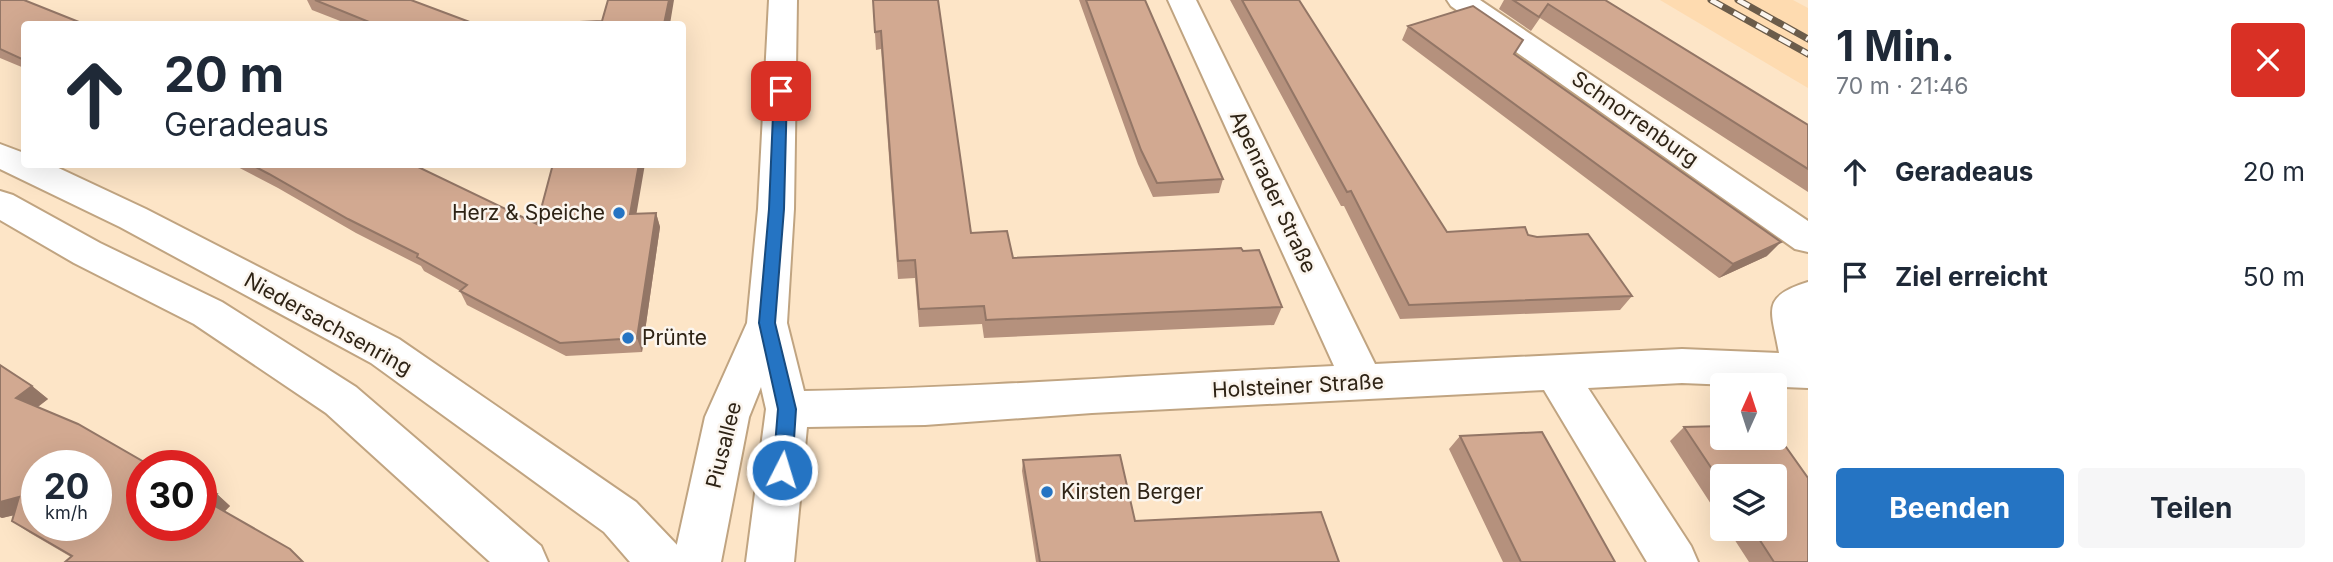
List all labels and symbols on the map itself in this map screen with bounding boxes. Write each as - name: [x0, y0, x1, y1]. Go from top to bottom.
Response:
- pin: [751, 61, 811, 121]
- street label: Schnorrenburg: [1567, 66, 1704, 172]
- street label: Apenrader Straße: [1225, 107, 1322, 277]
- place label: Herz & Speiche: [452, 200, 605, 225]
- marker: Herz & Speiche: [611, 205, 627, 221]
- street label: Niedersachsenring: [240, 267, 416, 380]
- place label: Prünte: [642, 325, 707, 350]
- marker: Prünte: [620, 330, 636, 346]
- street label: Holsteiner Straße: [1211, 369, 1385, 402]
- north arrow: [1710, 373, 1787, 450]
- street label: Piusallee: [701, 399, 746, 491]
- position arrow: [745, 433, 819, 507]
- speed limit sign: 30: [126, 450, 217, 541]
- place label: Kirsten Berger: [1061, 479, 1203, 504]
- marker: Kirsten Berger: [1039, 484, 1055, 500]

